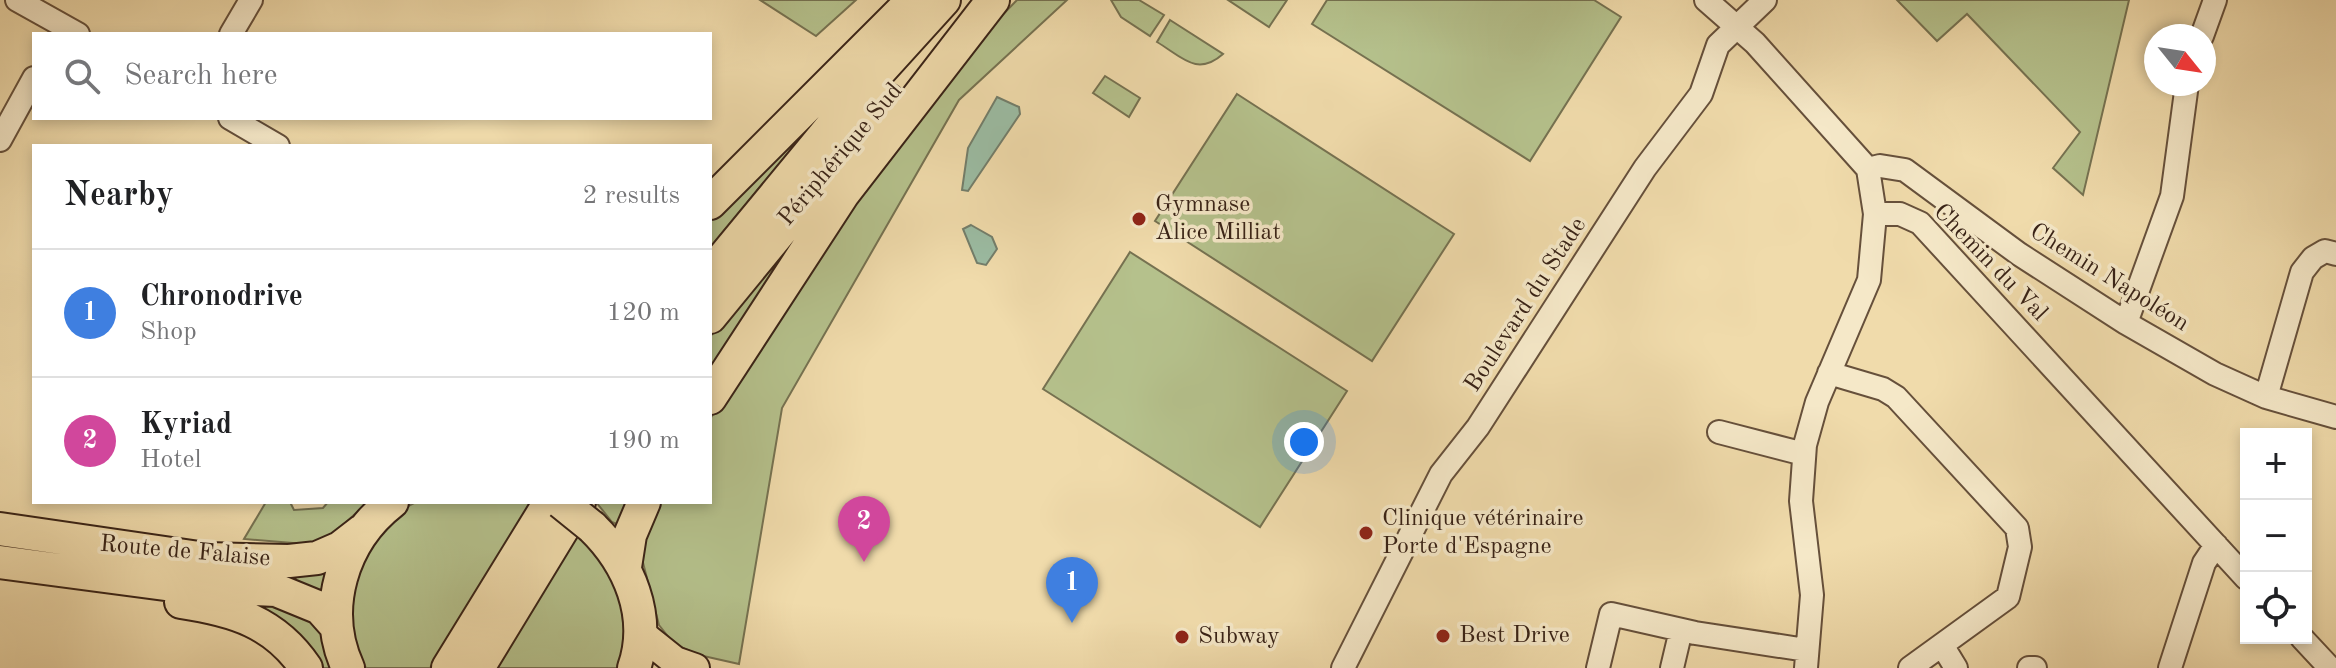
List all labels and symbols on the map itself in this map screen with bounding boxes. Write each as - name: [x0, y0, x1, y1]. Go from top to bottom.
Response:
- north arrow: [2144, 24, 2216, 96]
- street label: Périphérique Sud: [775, 79, 907, 231]
- place label: Gymnase Alice Milliat: [1155, 193, 1281, 245]
- street label: Chemin du Val: [1928, 200, 2052, 326]
- marker: Gymnase Alice Milliat: [1130, 210, 1148, 228]
- street label: Boulevard du Stade: [1461, 214, 1591, 396]
- street label: Chemin Napoléon: [2025, 219, 2193, 337]
- your location: [1284, 422, 1324, 462]
- pin: 2: [838, 496, 890, 562]
- place label: Clinique vétérinaire Porte d'Espagne: [1382, 507, 1584, 559]
- marker: Clinique vétérinaire Porte d'Espagne: [1357, 524, 1375, 542]
- street label: Route de Falaise: [99, 533, 271, 571]
- pin: 1: [1046, 557, 1098, 623]
- place label: Best Drive: [1459, 624, 1570, 648]
- place label: Subway: [1198, 625, 1280, 649]
- marker: Best Drive: [1434, 627, 1452, 645]
- marker: Subway: [1173, 628, 1191, 646]

